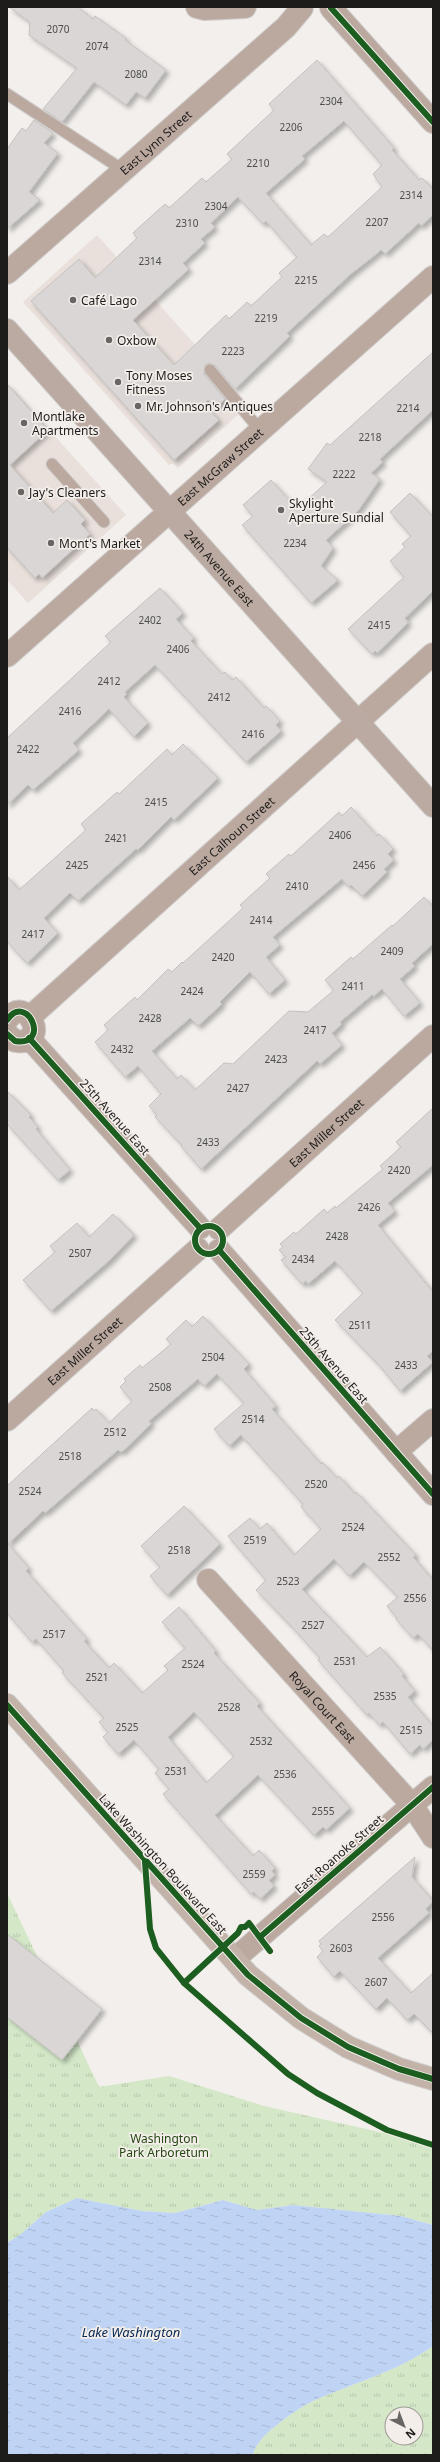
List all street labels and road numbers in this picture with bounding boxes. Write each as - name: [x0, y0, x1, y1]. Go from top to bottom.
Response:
- street label: East Lynn Street: [116, 105, 196, 178]
- street label: East McGraw Street: [173, 423, 267, 509]
- street label: 24th Avenue East: [181, 526, 259, 610]
- street label: East Calhoun Street: [185, 792, 279, 879]
- street label: 25th Avenue East: [76, 1075, 154, 1159]
- street label: East Miller Street: [285, 1094, 367, 1171]
- street label: East Miller Street: [43, 1312, 126, 1389]
- street label: 25th Avenue East: [296, 1323, 373, 1408]
- street label: Royal Court East: [286, 1667, 360, 1747]
- street label: Lake Washington Boulevard East: [95, 1790, 231, 1938]
- street label: East Roanoke Street: [291, 1810, 388, 1897]

